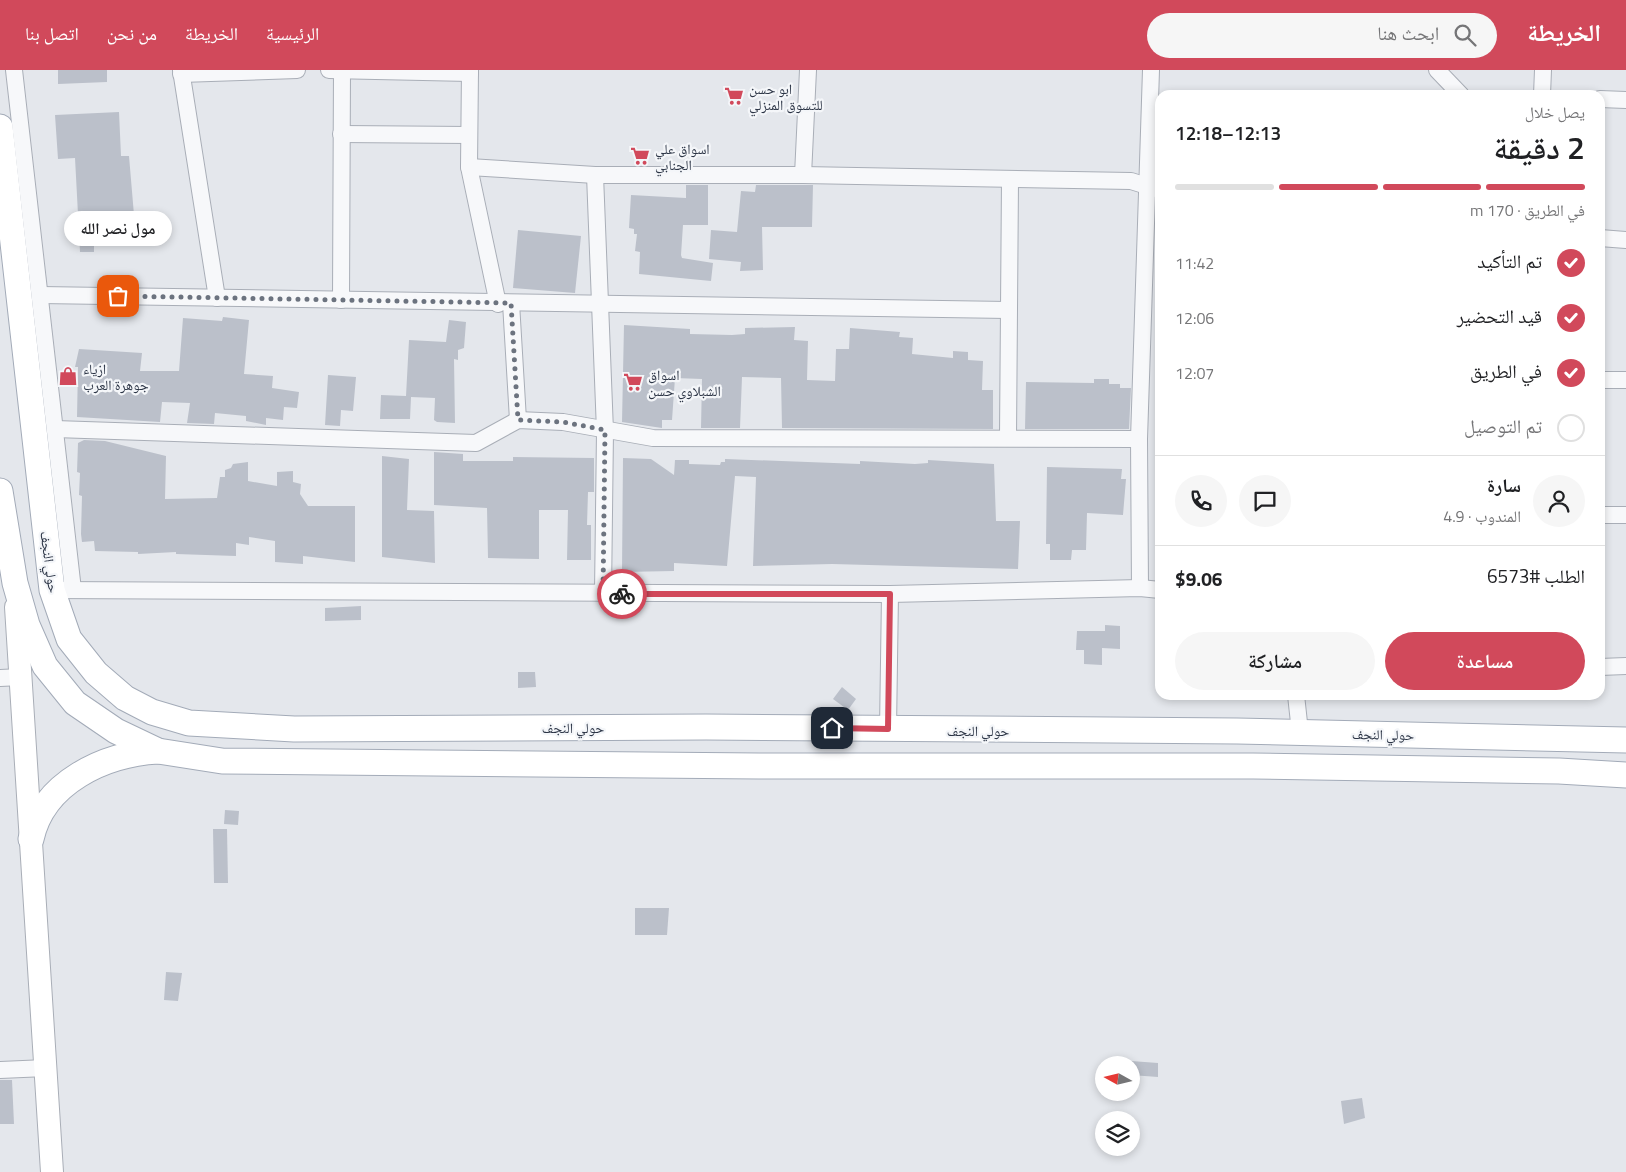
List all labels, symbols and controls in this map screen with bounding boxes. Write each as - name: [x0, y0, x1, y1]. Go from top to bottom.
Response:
- search box: [1147, 13, 1497, 58]
- text: الخريطة: [1527, 14, 1601, 50]
- text: ابحث هنا: [1377, 18, 1439, 47]
- text: اتصل بنا: [25, 20, 79, 47]
- text: من نحن: [107, 20, 157, 47]
- text: الخريطة: [185, 20, 238, 47]
- text: الرئيسية: [266, 20, 319, 47]
- icon: search: [1451, 21, 1479, 49]
- place label: ابو حسن للتسوق المنزلي: [749, 78, 823, 116]
- supermarket icon: ابو حسن للتسوق المنزلي: [723, 85, 745, 107]
- text: يصل خلال: [1525, 100, 1585, 124]
- text: 12:13–12:18: [1175, 118, 1281, 147]
- text: 2 دقيقة: [1494, 123, 1585, 171]
- place label: اسواق علي الجنابي: [655, 138, 710, 176]
- supermarket icon: اسواق علي الجنابي: [629, 145, 651, 167]
- text: في الطريق · 170 m: [1470, 198, 1585, 222]
- callout: مول نصر الله: [64, 211, 172, 246]
- text: مول نصر الله: [81, 216, 155, 240]
- text: تم التأكيد: [1477, 246, 1542, 275]
- icon: check: [1557, 249, 1585, 277]
- text: 11:42: [1175, 251, 1214, 275]
- pin: [97, 275, 139, 317]
- icon: bag: [104, 282, 132, 310]
- text: قيد التحضير: [1457, 301, 1542, 330]
- icon: check: [1557, 304, 1585, 332]
- text: 12:06: [1175, 306, 1214, 330]
- text: في الطريق: [1470, 356, 1542, 385]
- place label: ازياء جوهرة العرب: [83, 358, 149, 395]
- icon: check: [1557, 359, 1585, 387]
- text: 12:07: [1175, 361, 1214, 385]
- place label: اسواق الشبلاوي حسن: [648, 364, 721, 402]
- shop icon: ازياء جوهرة العرب: [57, 365, 79, 387]
- supermarket icon: اسواق الشبلاوي حسن: [622, 371, 644, 393]
- text: تم التوصيل: [1464, 411, 1542, 440]
- text: سارة: [1487, 470, 1521, 499]
- button: phone: [1175, 475, 1227, 527]
- button: chat: [1239, 475, 1291, 527]
- button: person: [1533, 475, 1585, 527]
- text: المندوب · 4.9: [1443, 504, 1521, 528]
- street label: حولي النجف: [34, 530, 65, 595]
- text: الطلب #6573: [1487, 561, 1585, 590]
- text: $9.06: [1175, 564, 1222, 593]
- courier: [597, 569, 647, 619]
- icon: bike: [608, 580, 636, 608]
- button: مشاركة: [1175, 632, 1375, 690]
- button: مساعدة: [1385, 632, 1585, 690]
- pin: [811, 707, 853, 749]
- icon: home: [818, 714, 846, 742]
- street label: حولي النجف: [542, 717, 604, 739]
- street label: حولي النجف: [947, 720, 1009, 742]
- street label: حولي النجف: [1352, 723, 1414, 747]
- north arrow: [1095, 1056, 1140, 1101]
- map controls: [1095, 1056, 1140, 1156]
- button: layers: [1095, 1111, 1140, 1156]

